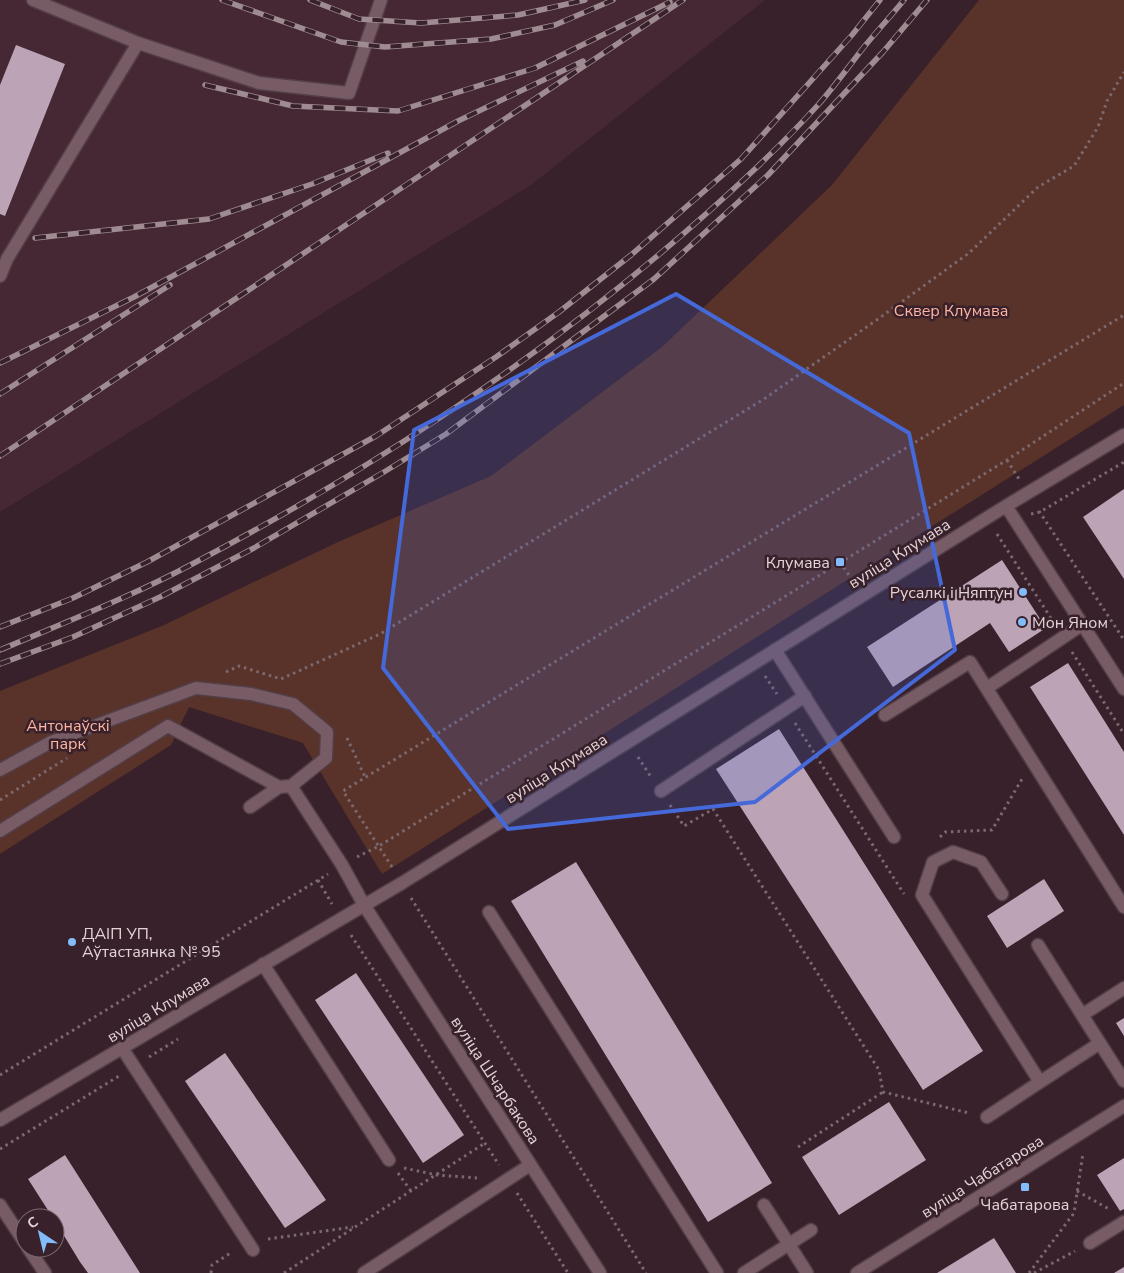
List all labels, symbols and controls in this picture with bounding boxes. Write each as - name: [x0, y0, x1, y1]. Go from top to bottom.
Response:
- park label: Сквер Клумава: [894, 300, 1008, 322]
- street label: вуліца Клумава: [844, 514, 955, 594]
- place label: Клумава: [766, 552, 830, 574]
- marker: Клумава: [834, 556, 846, 568]
- place label: Русалкі і Няптун: [890, 582, 1013, 604]
- marker: Русалкі і Няптун: [1017, 586, 1029, 598]
- place label: Мон Яном: [1032, 612, 1108, 634]
- marker: Мон Яном: [1016, 616, 1028, 628]
- park label: Антонаўскі парк: [26, 715, 110, 755]
- street label: вуліца Клумава: [501, 729, 612, 809]
- place label: ДАІП УП, Аўтастаянка № 95: [82, 923, 221, 963]
- marker: ДАІП УП, Аўтастаянка № 95: [66, 936, 78, 948]
- street label: вуліца Клумава: [103, 969, 214, 1048]
- street label: вуліца Шчарбакова: [446, 1012, 545, 1149]
- street label: вуліца Чабатарова: [917, 1131, 1047, 1221]
- marker: Чабатарова: [1019, 1181, 1031, 1193]
- place label: Чабатарова: [981, 1194, 1069, 1214]
- north arrow: [15, 1208, 65, 1258]
- text: С: [23, 1212, 43, 1233]

